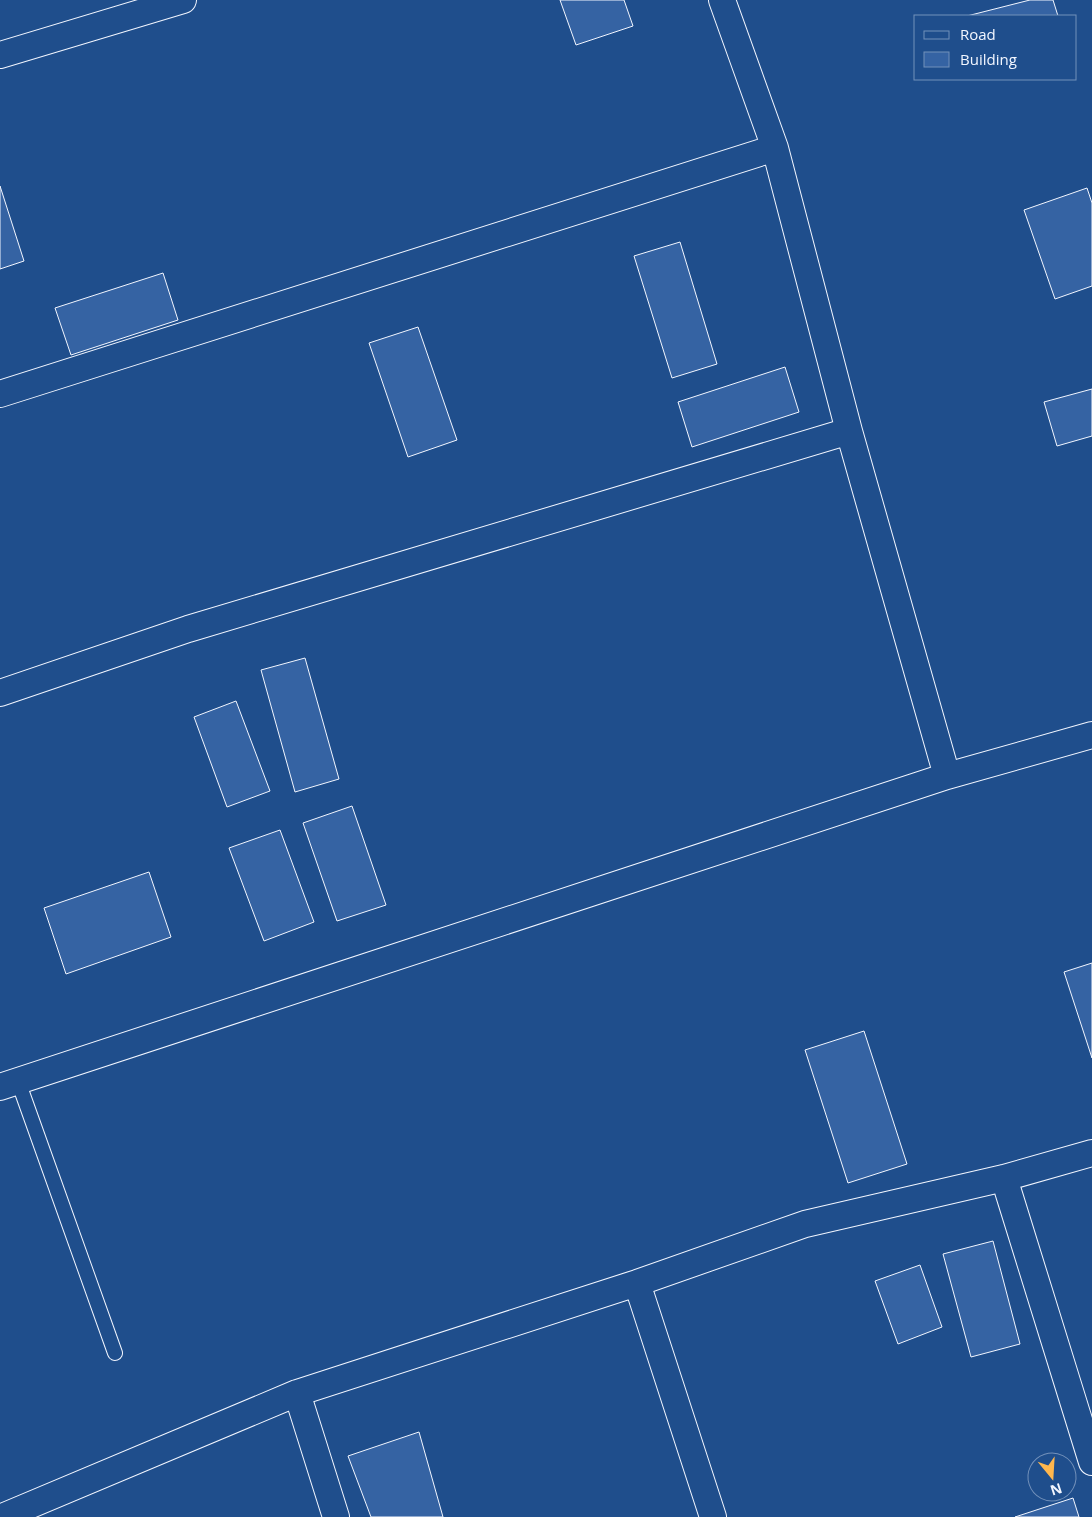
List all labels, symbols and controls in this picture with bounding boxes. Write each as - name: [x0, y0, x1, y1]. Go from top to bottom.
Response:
- legend: [914, 15, 1077, 80]
- text: Road: [960, 24, 996, 44]
- text: Building: [960, 49, 1017, 69]
- north arrow: [1027, 1452, 1077, 1502]
- text: N: [1048, 1479, 1065, 1501]

